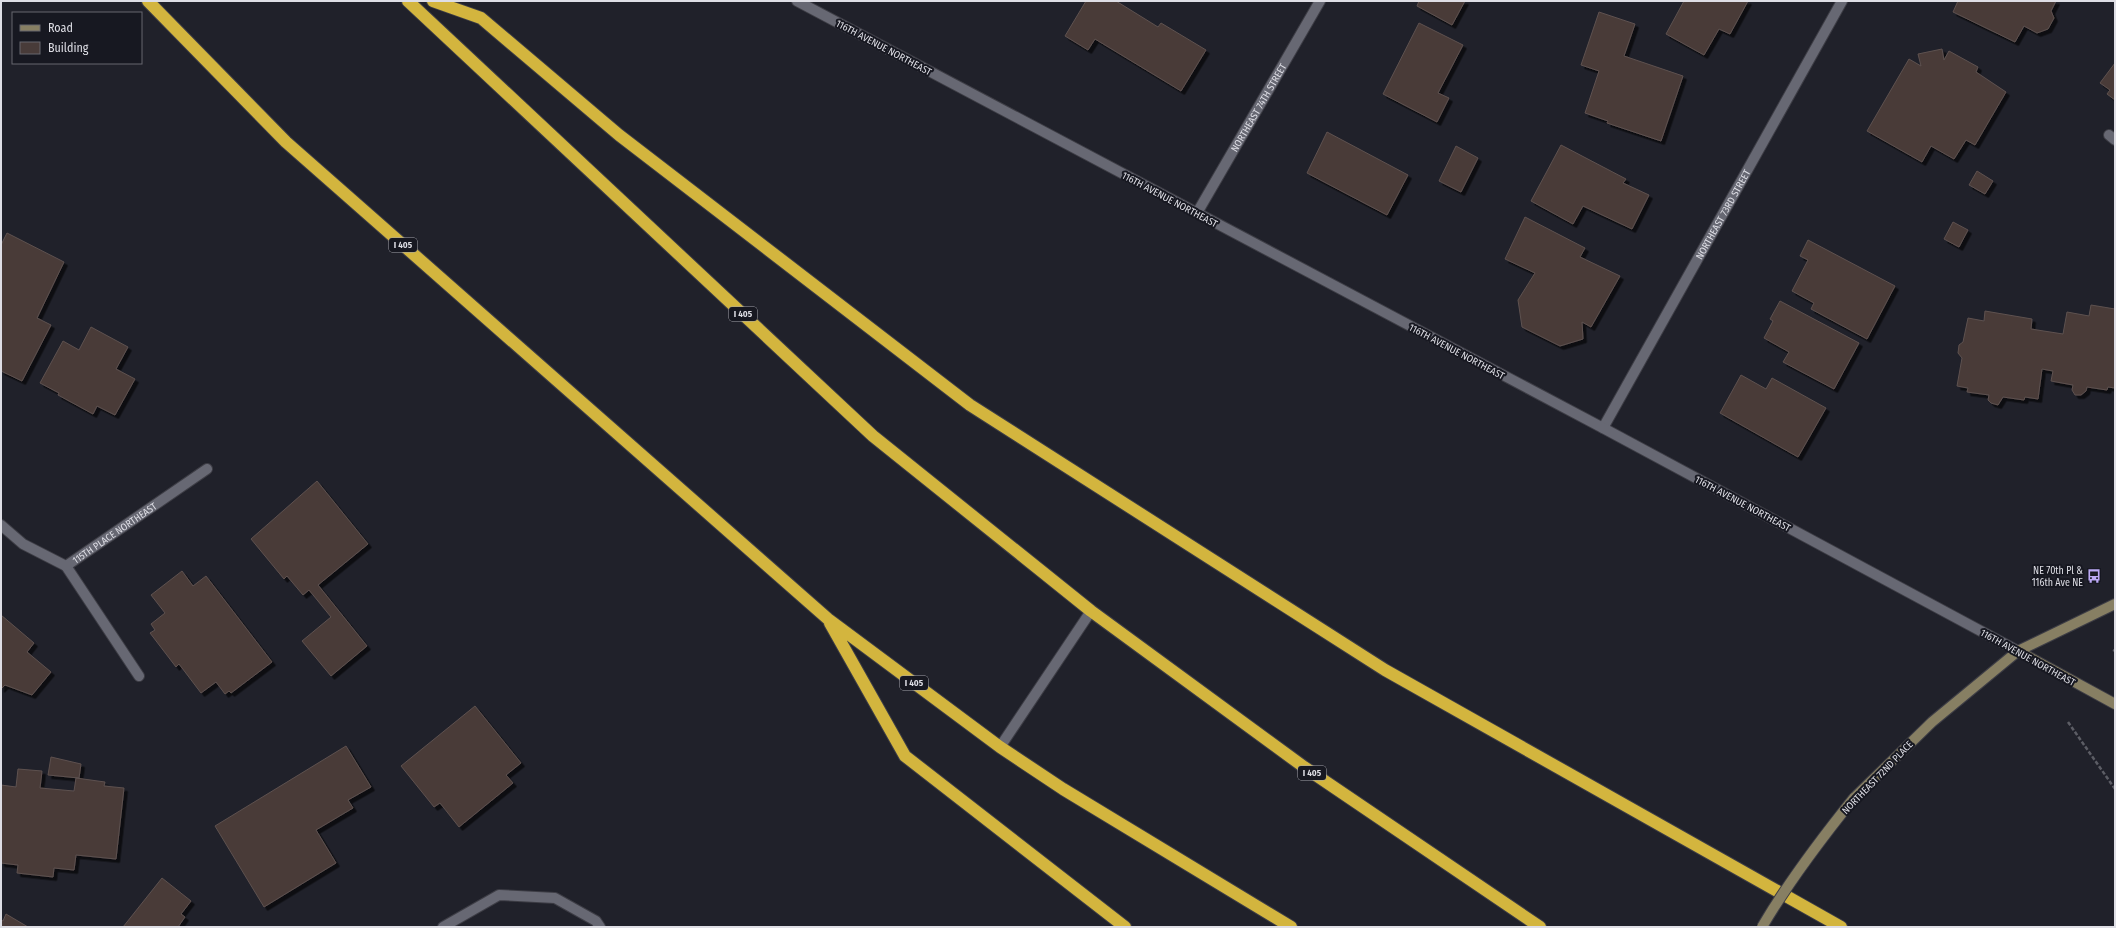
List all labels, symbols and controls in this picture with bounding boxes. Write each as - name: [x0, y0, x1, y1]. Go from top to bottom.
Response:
- legend: [12, 12, 142, 64]
- street label: 116TH AVENUE NORTHEAST: [834, 18, 934, 78]
- text: Road: [48, 21, 73, 35]
- text: Building: [48, 41, 89, 55]
- street label: NORTHEAST 74TH STREET: [1229, 61, 1290, 154]
- street label: NORTHEAST 73RD STREET: [1694, 167, 1754, 262]
- street label: 116TH AVENUE NORTHEAST: [1120, 170, 1220, 230]
- road number: I 405: [389, 238, 417, 252]
- road number: I 405: [729, 307, 757, 321]
- street label: 116TH AVENUE NORTHEAST: [1407, 322, 1507, 382]
- street label: 116TH AVENUE NORTHEAST: [1693, 474, 1793, 534]
- street label: 115TH PLACE NORTHEAST: [70, 500, 160, 567]
- place label: NE 70th Pl & 116th Ave NE: [2032, 565, 2083, 589]
- bus stop icon: NE 70th Pl & 116th Ave NE: [2086, 568, 2102, 584]
- street label: 116TH AVENUE NORTHEAST: [1978, 627, 2077, 689]
- road number: I 405: [900, 676, 928, 690]
- street label: NORTHEAST 72ND PLACE: [1840, 738, 1916, 817]
- road number: I 405: [1298, 766, 1326, 780]

